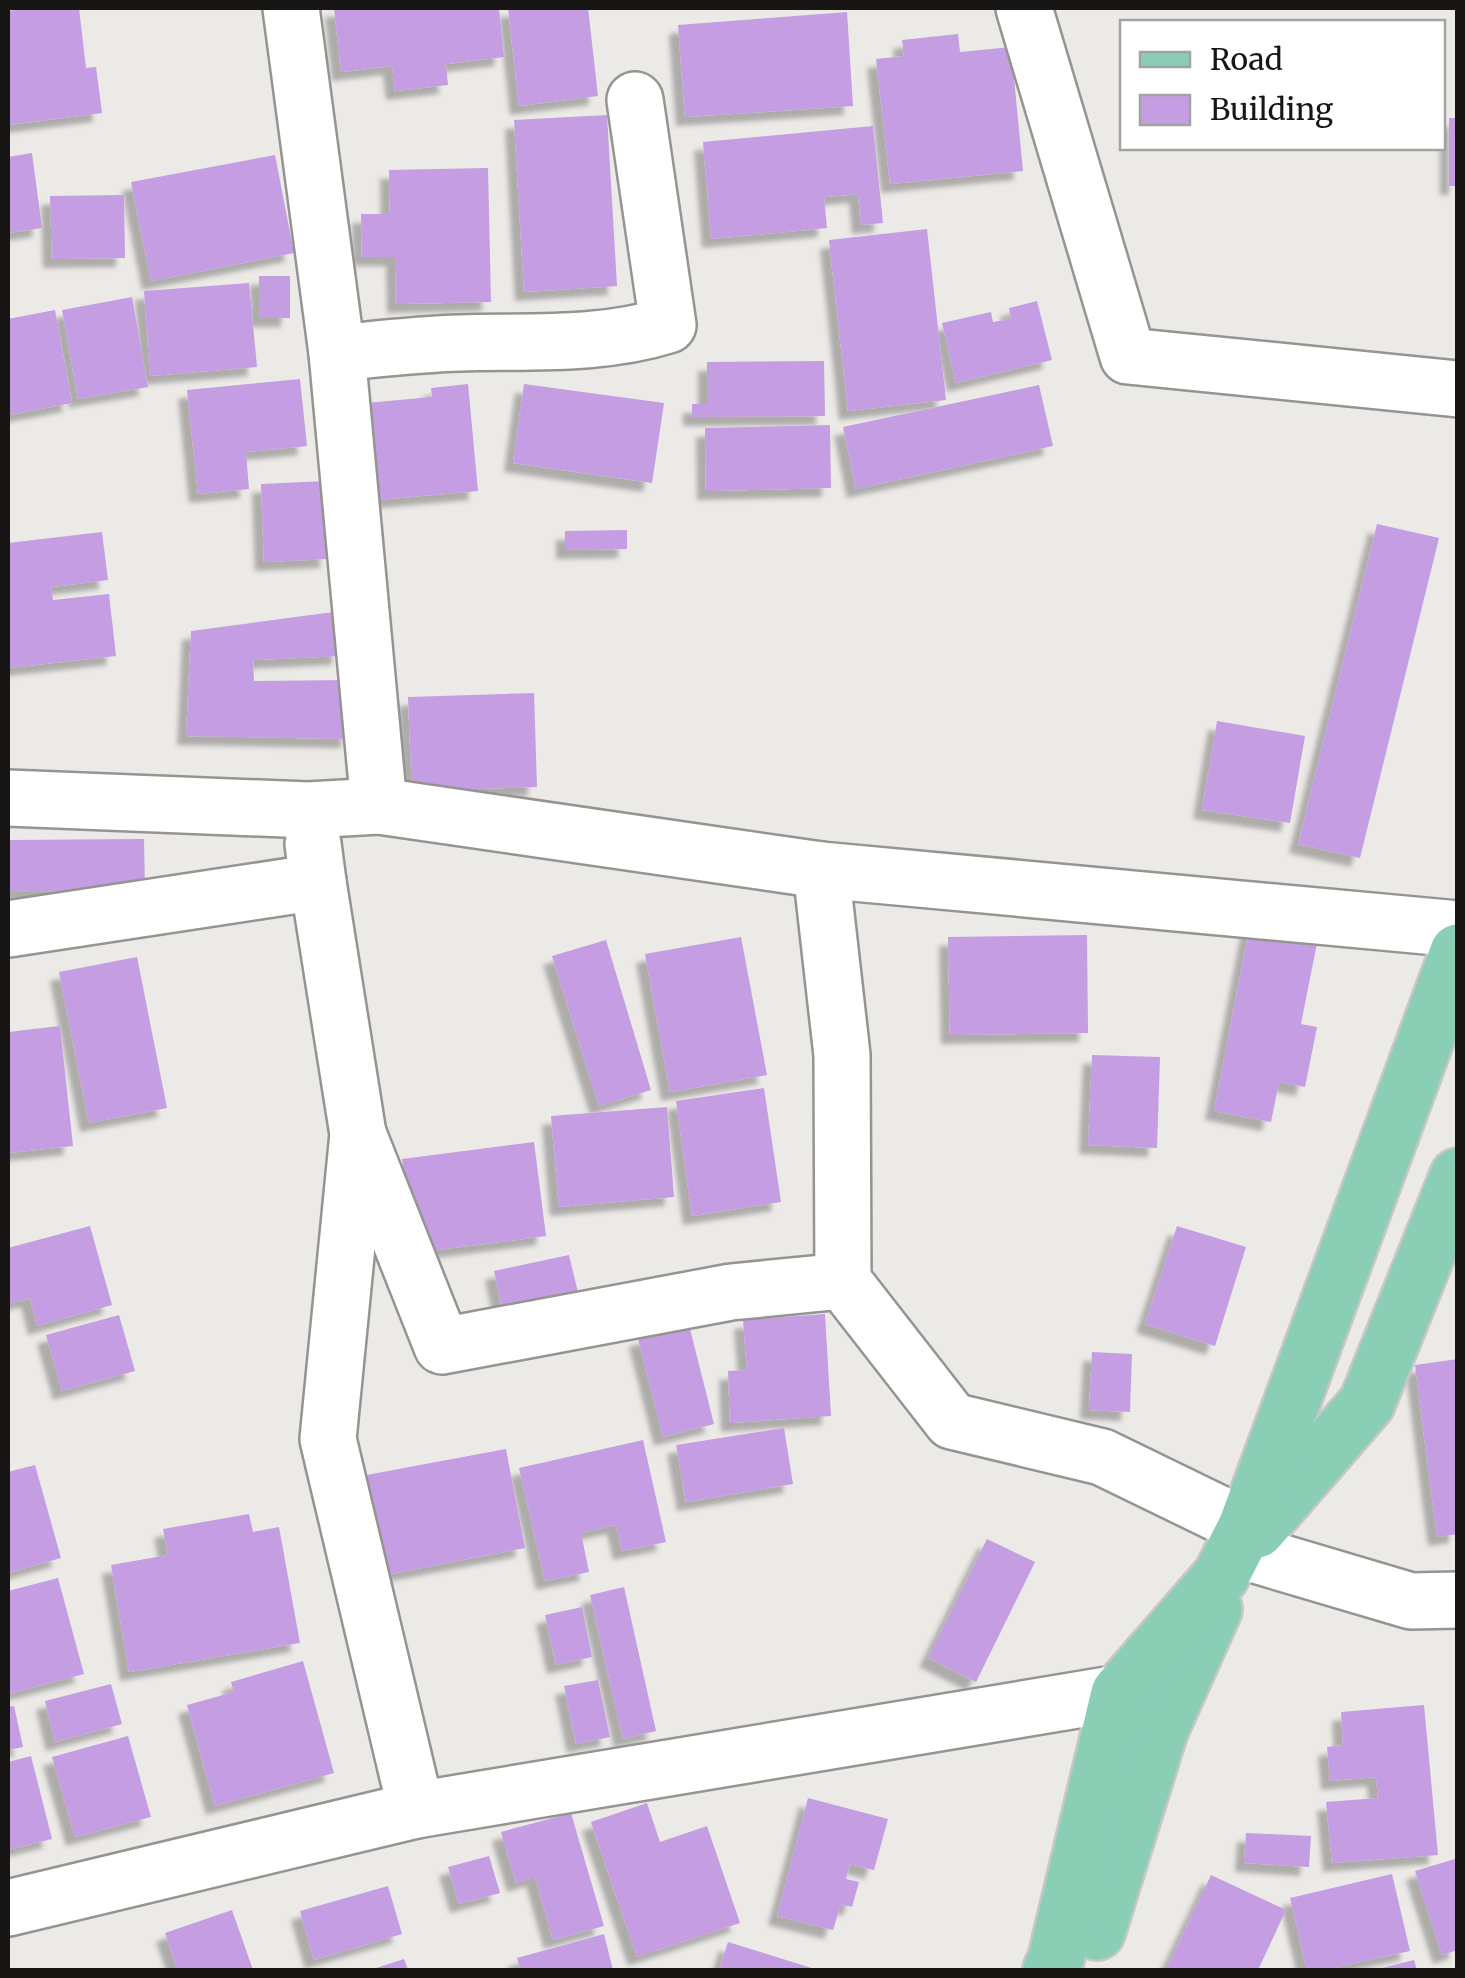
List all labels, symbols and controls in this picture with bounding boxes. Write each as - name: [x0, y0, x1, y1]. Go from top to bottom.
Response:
- legend: [1120, 20, 1445, 150]
- text: Road: [1210, 40, 1283, 78]
- text: Building: [1210, 90, 1333, 128]

